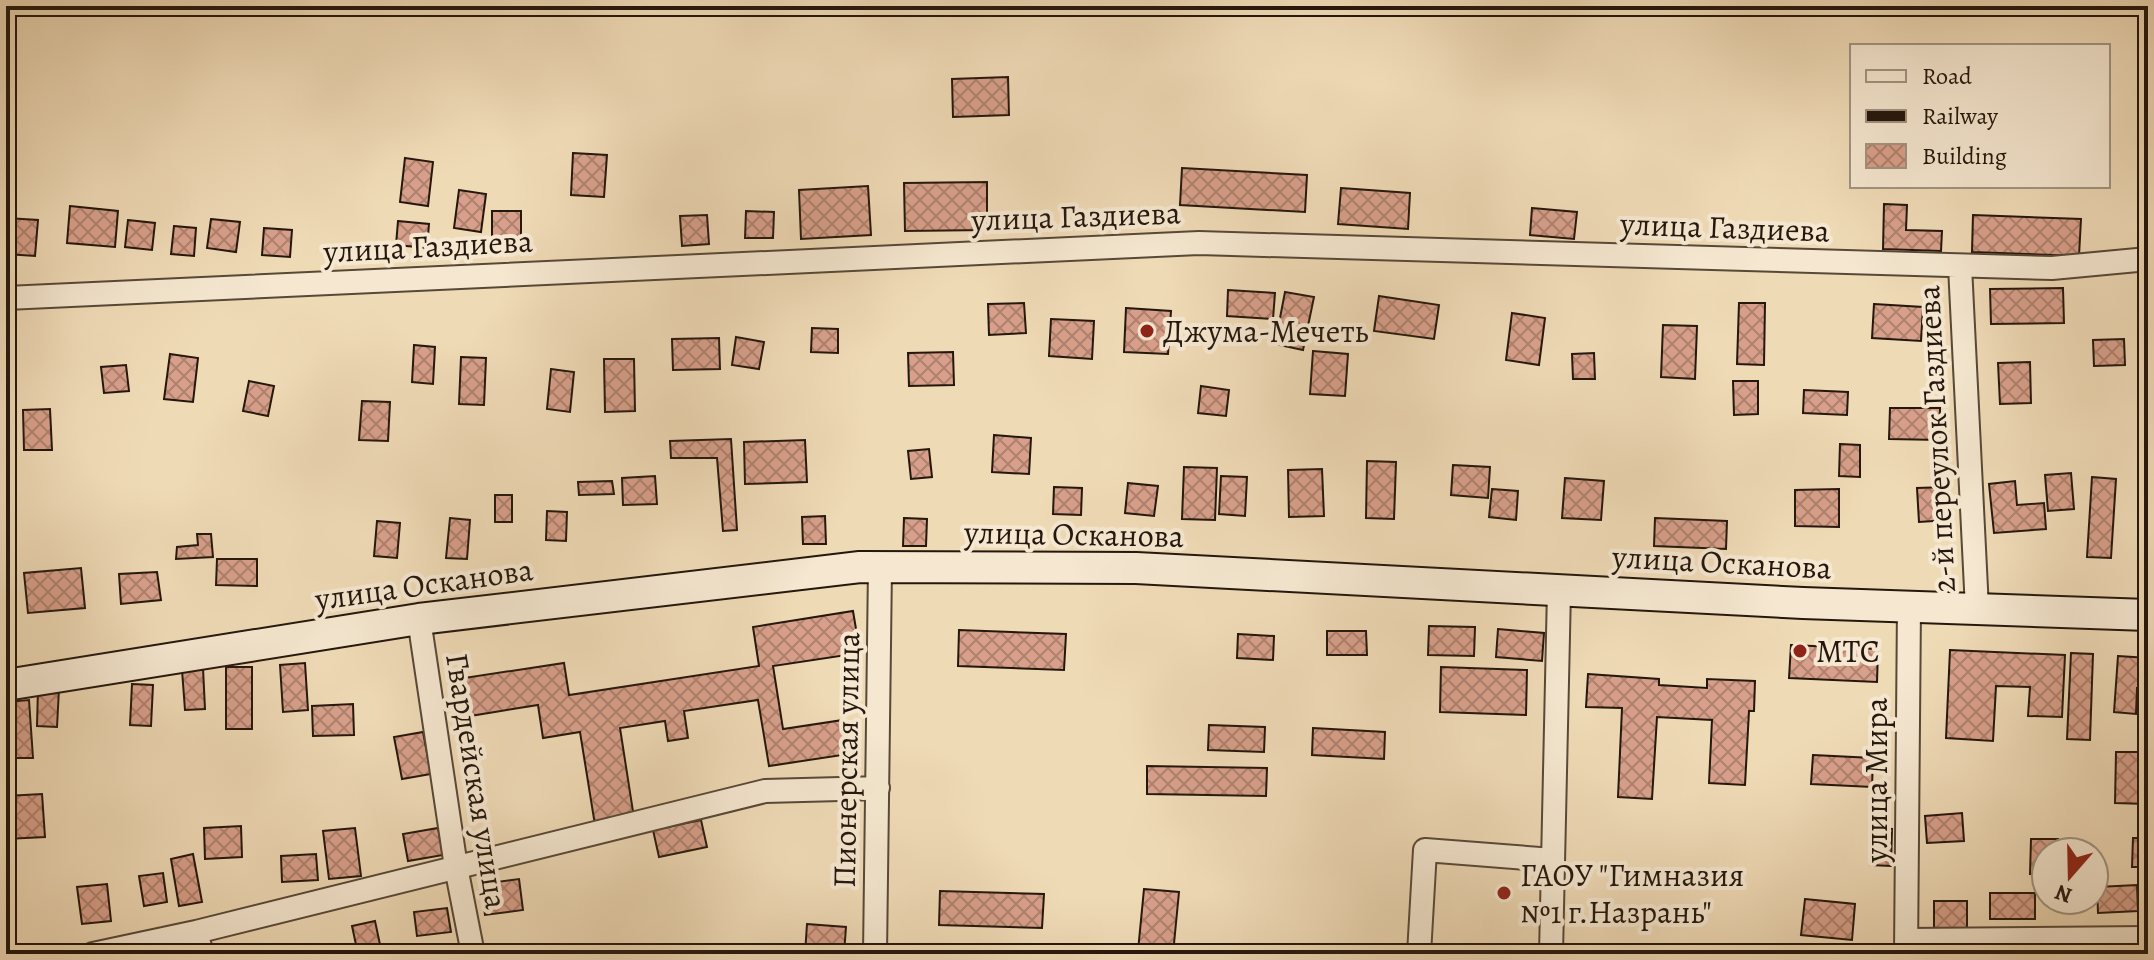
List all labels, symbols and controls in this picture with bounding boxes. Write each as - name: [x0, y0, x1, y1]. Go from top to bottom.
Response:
- legend: [1850, 44, 2110, 188]
- text: Road: [1922, 60, 1972, 92]
- text: Railway: [1922, 100, 1998, 132]
- text: Building: [1922, 140, 2007, 172]
- street label: улица Газдиева: [970, 190, 1182, 242]
- street label: улица Газдиева: [1619, 201, 1831, 253]
- street label: улица Газдиева: [321, 219, 534, 274]
- street label: 2-й переулок Газдиева: [1906, 284, 1966, 594]
- place label: Джума-Мечеть: [1163, 309, 1369, 353]
- marker: Джума-Мечеть: [1138, 322, 1156, 340]
- street label: улица Осканова: [963, 510, 1184, 558]
- street label: улица Осканова: [1610, 534, 1833, 590]
- street label: улица Осканова: [311, 547, 536, 621]
- place label: МТС: [1816, 629, 1880, 673]
- street label: Пионерская улица: [822, 632, 870, 888]
- marker: МТС: [1791, 642, 1809, 660]
- street label: Гвардейская улица: [435, 650, 519, 912]
- street label: улица Мира: [1854, 697, 1898, 864]
- north arrow: [2030, 836, 2110, 916]
- place label: ГАОУ "Гимназия №1 г.Назрань": [1520, 853, 1744, 934]
- text: N: [2051, 877, 2076, 911]
- marker: ГАОУ "Гимназия №1 г.Назрань": [1495, 884, 1513, 902]

